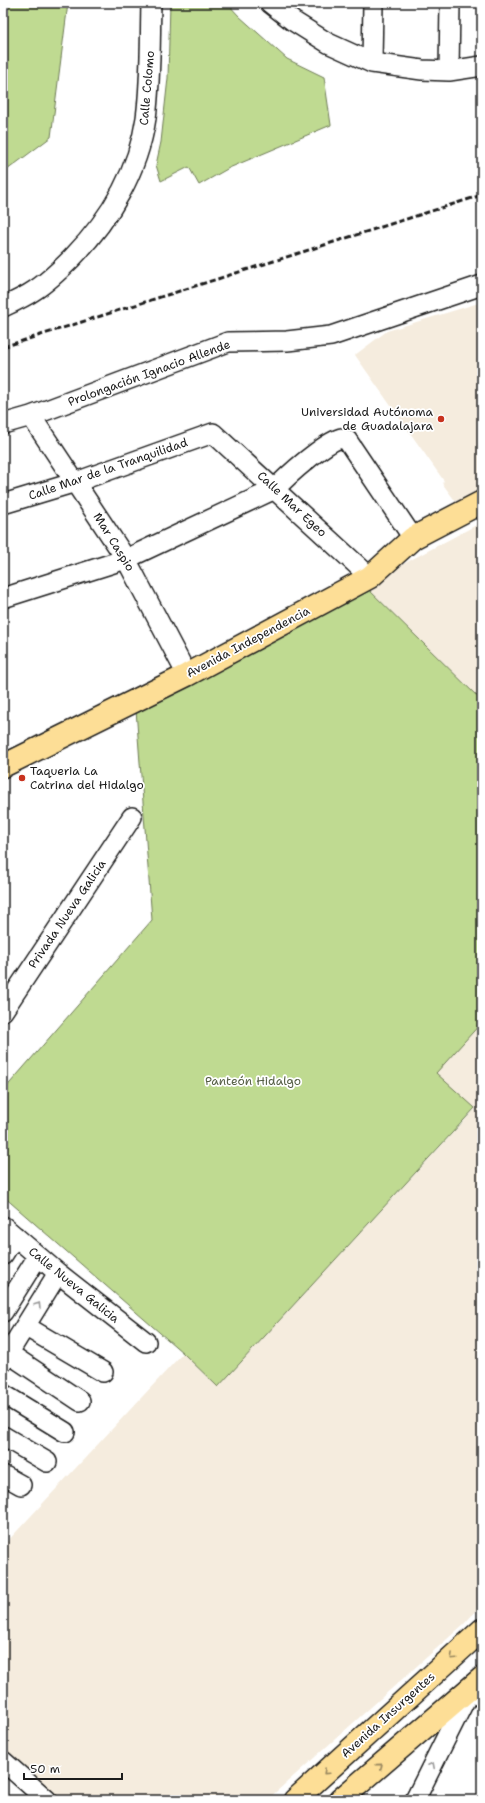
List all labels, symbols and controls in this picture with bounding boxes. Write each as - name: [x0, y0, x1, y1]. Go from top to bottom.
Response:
- street label: Calle Colomo: [136, 50, 158, 126]
- street label: Prolongación Ignacio Allende: [66, 336, 233, 410]
- place label: Universidad Autónoma de Guadalajara: [301, 404, 434, 434]
- marker: Universidad Autónoma de Guadalajara: [436, 414, 446, 424]
- street label: Calle Mar de la Tranquilidad: [26, 434, 190, 504]
- street label: Calle Mar Egeo: [254, 468, 330, 540]
- street label: Mar Caspio: [90, 510, 138, 574]
- street label: Avenida Independencia: [184, 602, 313, 681]
- place label: Taqueria La Catrina del Hidalgo: [30, 763, 144, 793]
- marker: Taqueria La Catrina del Hidalgo: [17, 773, 27, 783]
- street label: Privada Nueva Galicia: [25, 856, 110, 971]
- park label: Panteón Hidalgo: [205, 1073, 301, 1089]
- street label: Calle Nueva Galicia: [25, 1243, 123, 1327]
- one-way arrow: [34, 1302, 41, 1309]
- one-way arrow: [450, 1652, 458, 1659]
- street label: Avenida Insurgentes: [338, 1669, 438, 1761]
- scale bar: [24, 1755, 122, 1781]
- text: 50 m: [30, 1761, 60, 1777]
- one-way arrow: [427, 1762, 435, 1769]
- one-way arrow: [375, 1763, 383, 1770]
- one-way arrow: [323, 1767, 330, 1774]

